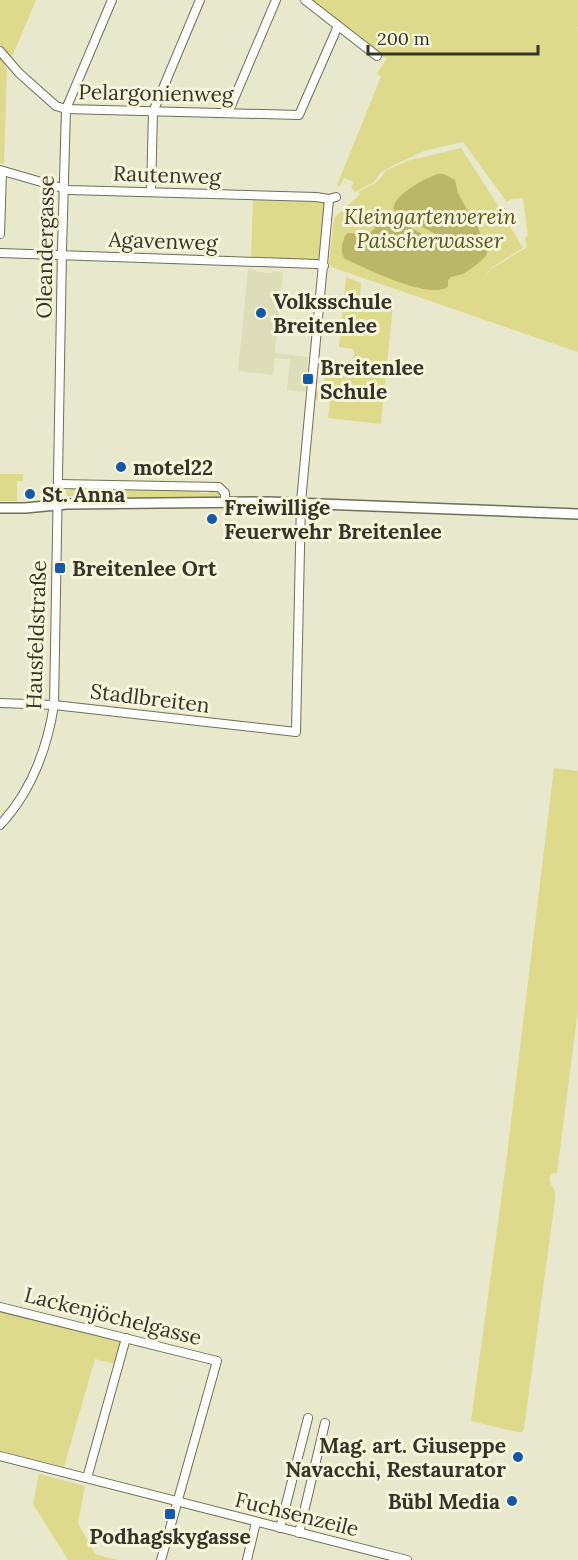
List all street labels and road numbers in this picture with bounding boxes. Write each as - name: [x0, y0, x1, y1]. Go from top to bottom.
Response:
- street label: Pelargonienweg: [78, 78, 234, 108]
- street label: Rautenweg: [113, 160, 222, 190]
- street label: Oleandergasse: [30, 175, 60, 319]
- street label: Agavenweg: [107, 226, 218, 256]
- street label: Hausfeldstraße: [20, 560, 52, 710]
- street label: Stadlbreiten: [89, 677, 211, 719]
- street label: Lackenjöchelgasse: [22, 1281, 204, 1351]
- street label: Fuchsenzeile: [232, 1486, 362, 1542]

